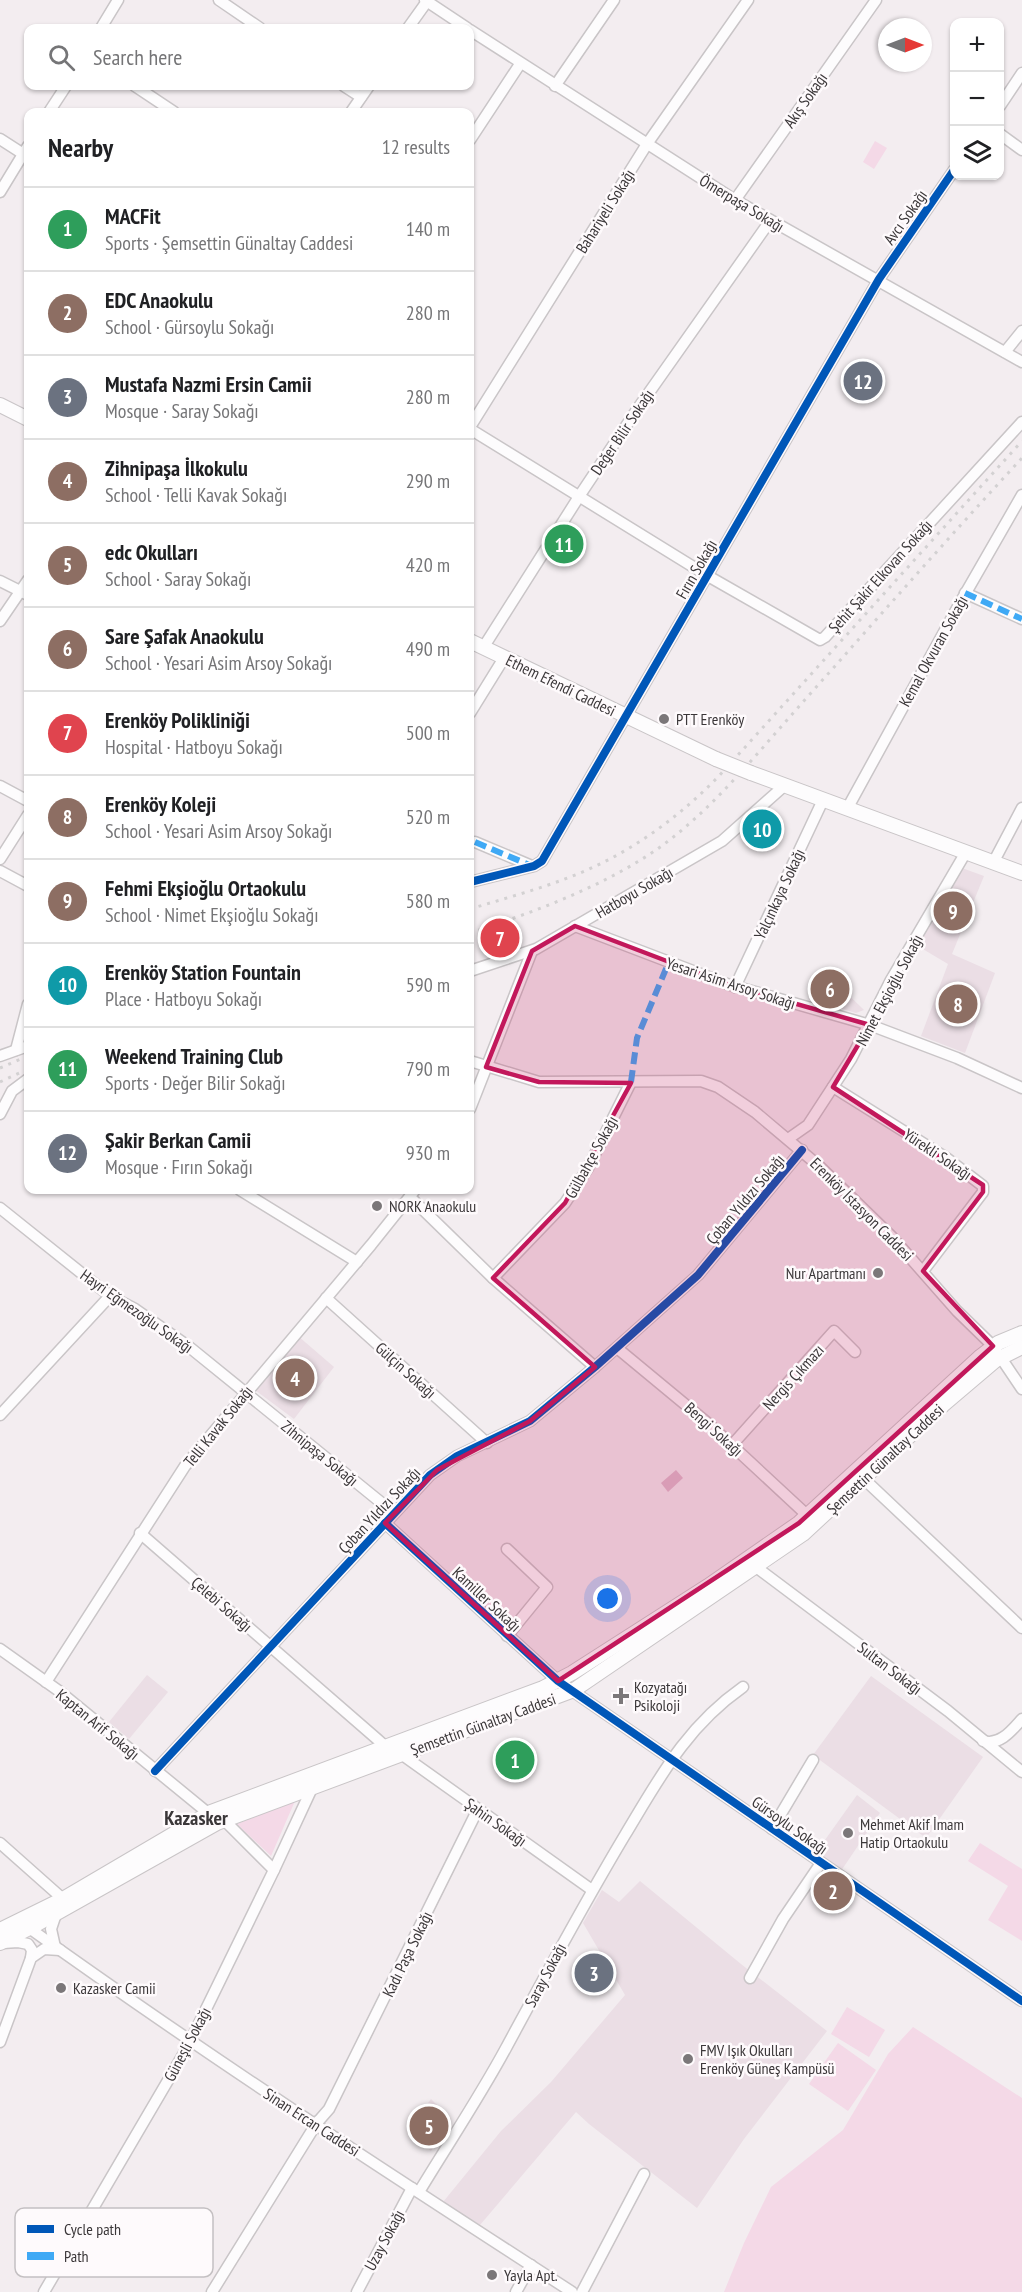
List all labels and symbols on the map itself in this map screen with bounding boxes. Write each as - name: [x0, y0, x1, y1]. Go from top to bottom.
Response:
- north arrow: [878, 18, 932, 72]
- street label: Akış Sokağı: [779, 69, 831, 131]
- street label: Bahariyeli Sokağı: [571, 165, 639, 257]
- street label: Ömerpaşa Sokağı: [696, 170, 788, 236]
- street label: Avcı Sokağı: [879, 186, 931, 248]
- pin: 12: [844, 358, 882, 404]
- street label: Değer Bilir Sokağı: [586, 385, 658, 479]
- street label: Şehit Şakir Elkovan Sokağı: [824, 515, 936, 637]
- pin: 11: [544, 522, 584, 566]
- street label: Fırın Sokağı: [671, 536, 721, 602]
- street label: Kemal Okvuran Sokağı: [894, 592, 972, 710]
- street label: Ethem Efendi Caddesi: [503, 650, 619, 720]
- place label: PTT Erenköy: [676, 709, 744, 729]
- marker: PTT Erenköy: [657, 712, 671, 726]
- pin: 10: [742, 806, 782, 852]
- street label: Yalçınkaya Sokağı: [749, 845, 809, 943]
- street label: Hatboyu Sokağı: [592, 862, 676, 922]
- pin: 9: [934, 888, 972, 934]
- pin: 7: [480, 916, 520, 960]
- street label: Nimet Ekşioğlu Sokağı: [851, 931, 927, 1049]
- street label: Yesari Asim Arsoy Sokağı: [664, 953, 798, 1013]
- pin: 6: [810, 966, 850, 1012]
- pin: 8: [938, 982, 978, 1026]
- street label: Gülbahçe Sokağı: [560, 1112, 622, 1202]
- street label: Yürekli Sokağı: [900, 1124, 976, 1184]
- street label: Çoban Yıldızı Sokağı: [702, 1150, 788, 1248]
- street label: Erenköy İstasyon Caddesi: [806, 1153, 918, 1265]
- place label: NORK Anaokulu: [389, 1196, 476, 1216]
- marker: NORK Anaokulu: [370, 1199, 384, 1213]
- place label: Nur Apartmanı: [786, 1263, 866, 1283]
- street label: Hayri Eğmezoğlu Sokağı: [77, 1265, 197, 1357]
- marker: Nur Apartmanı: [871, 1266, 885, 1280]
- street label: Gülçin Sokağı: [371, 1338, 441, 1402]
- street label: Nergis Çıkmazı: [758, 1340, 828, 1414]
- pin: 4: [276, 1356, 314, 1400]
- street label: Telli Kavak Sokağı: [179, 1381, 257, 1471]
- street label: Bengi Sokağı: [681, 1398, 747, 1460]
- street label: Şemsettin Günaltay Caddesi: [822, 1399, 948, 1519]
- street label: Zihnipaşa Sokağı: [277, 1416, 363, 1490]
- street label: Çoban Yıldızı Sokağı: [334, 1462, 424, 1558]
- street label: Kamiller Sokağı: [449, 1562, 525, 1636]
- street label: Çelebi Sokağı: [187, 1572, 257, 1636]
- your location: [593, 1584, 622, 1613]
- street label: Sultan Sokağı: [854, 1637, 926, 1699]
- place label: Kozyatağı Psikoloji: [634, 1677, 687, 1715]
- street label: Kaptan Arif Sokağı: [52, 1684, 144, 1764]
- marker: Kozyatağı Psikoloji: [612, 1687, 630, 1705]
- street label: Şemsettin Günaltay Caddesi: [408, 1688, 558, 1760]
- pin: 1: [496, 1738, 534, 1782]
- street label: Gürsoylu Sokağı: [748, 1792, 832, 1858]
- street label: Şahin Sokağı: [461, 1793, 531, 1851]
- district label: Kazasker: [164, 1805, 228, 1831]
- place label: Mehmet Akif İmam Hatip Ortaokulu: [860, 1814, 964, 1852]
- marker: Mehmet Akif İmam Hatip Ortaokulu: [841, 1826, 855, 1840]
- pin: 2: [814, 1868, 852, 1914]
- street label: Kadı Paşa Sokağı: [378, 1908, 436, 2000]
- street label: Saray Sokağı: [520, 1940, 570, 2010]
- pin: 3: [574, 1950, 614, 1996]
- place label: Kazasker Camii: [73, 1978, 156, 1998]
- marker: Kazasker Camii: [54, 1981, 68, 1995]
- street label: Güneşli Sokağı: [159, 2003, 215, 2085]
- place label: FMV Işık Okulları Erenköy Güneş Kampüsü: [700, 2040, 835, 2078]
- marker: FMV Işık Okulları Erenköy Güneş Kampüsü: [681, 2052, 695, 2066]
- street label: Sinan Ercan Caddesi: [260, 2083, 364, 2161]
- pin: 5: [410, 2104, 448, 2148]
- street label: Uzay Sokağı: [360, 2206, 408, 2274]
- legend: [15, 2208, 213, 2277]
- text: Cycle path: [64, 2219, 121, 2239]
- text: Path: [64, 2246, 89, 2266]
- place label: Yayla Apt.: [504, 2265, 558, 2285]
- marker: Yayla Apt.: [485, 2268, 499, 2282]

